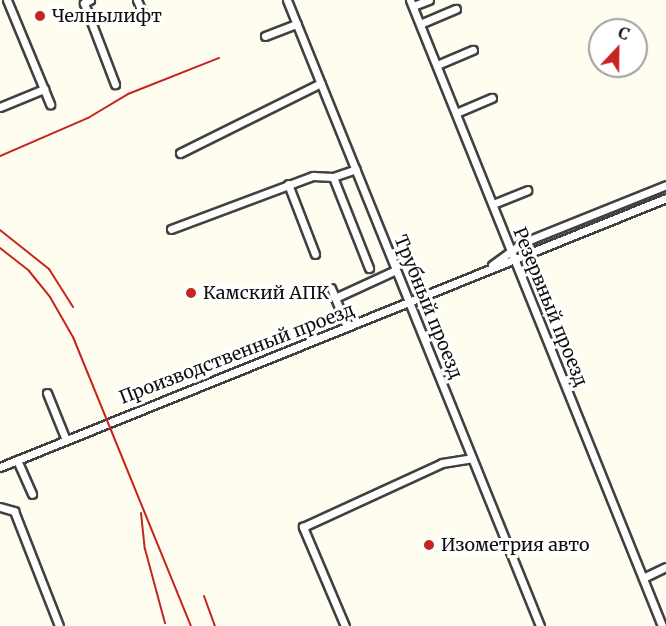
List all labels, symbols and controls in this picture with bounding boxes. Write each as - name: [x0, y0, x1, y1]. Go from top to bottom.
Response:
- place label: Челнылифт: [52, 5, 162, 27]
- marker: Челнылифт: [33, 9, 47, 23]
- north arrow: [588, 18, 648, 78]
- text: С: [615, 22, 633, 44]
- street label: Резервный проезд: [508, 224, 592, 390]
- street label: Трубный проезд: [389, 232, 467, 382]
- place label: Камский АПК: [203, 282, 329, 304]
- marker: Камский АПК: [184, 286, 198, 300]
- street label: Производственный проезд: [116, 299, 358, 409]
- place label: Изометрия авто: [441, 534, 590, 556]
- marker: Изометрия авто: [422, 538, 436, 552]

